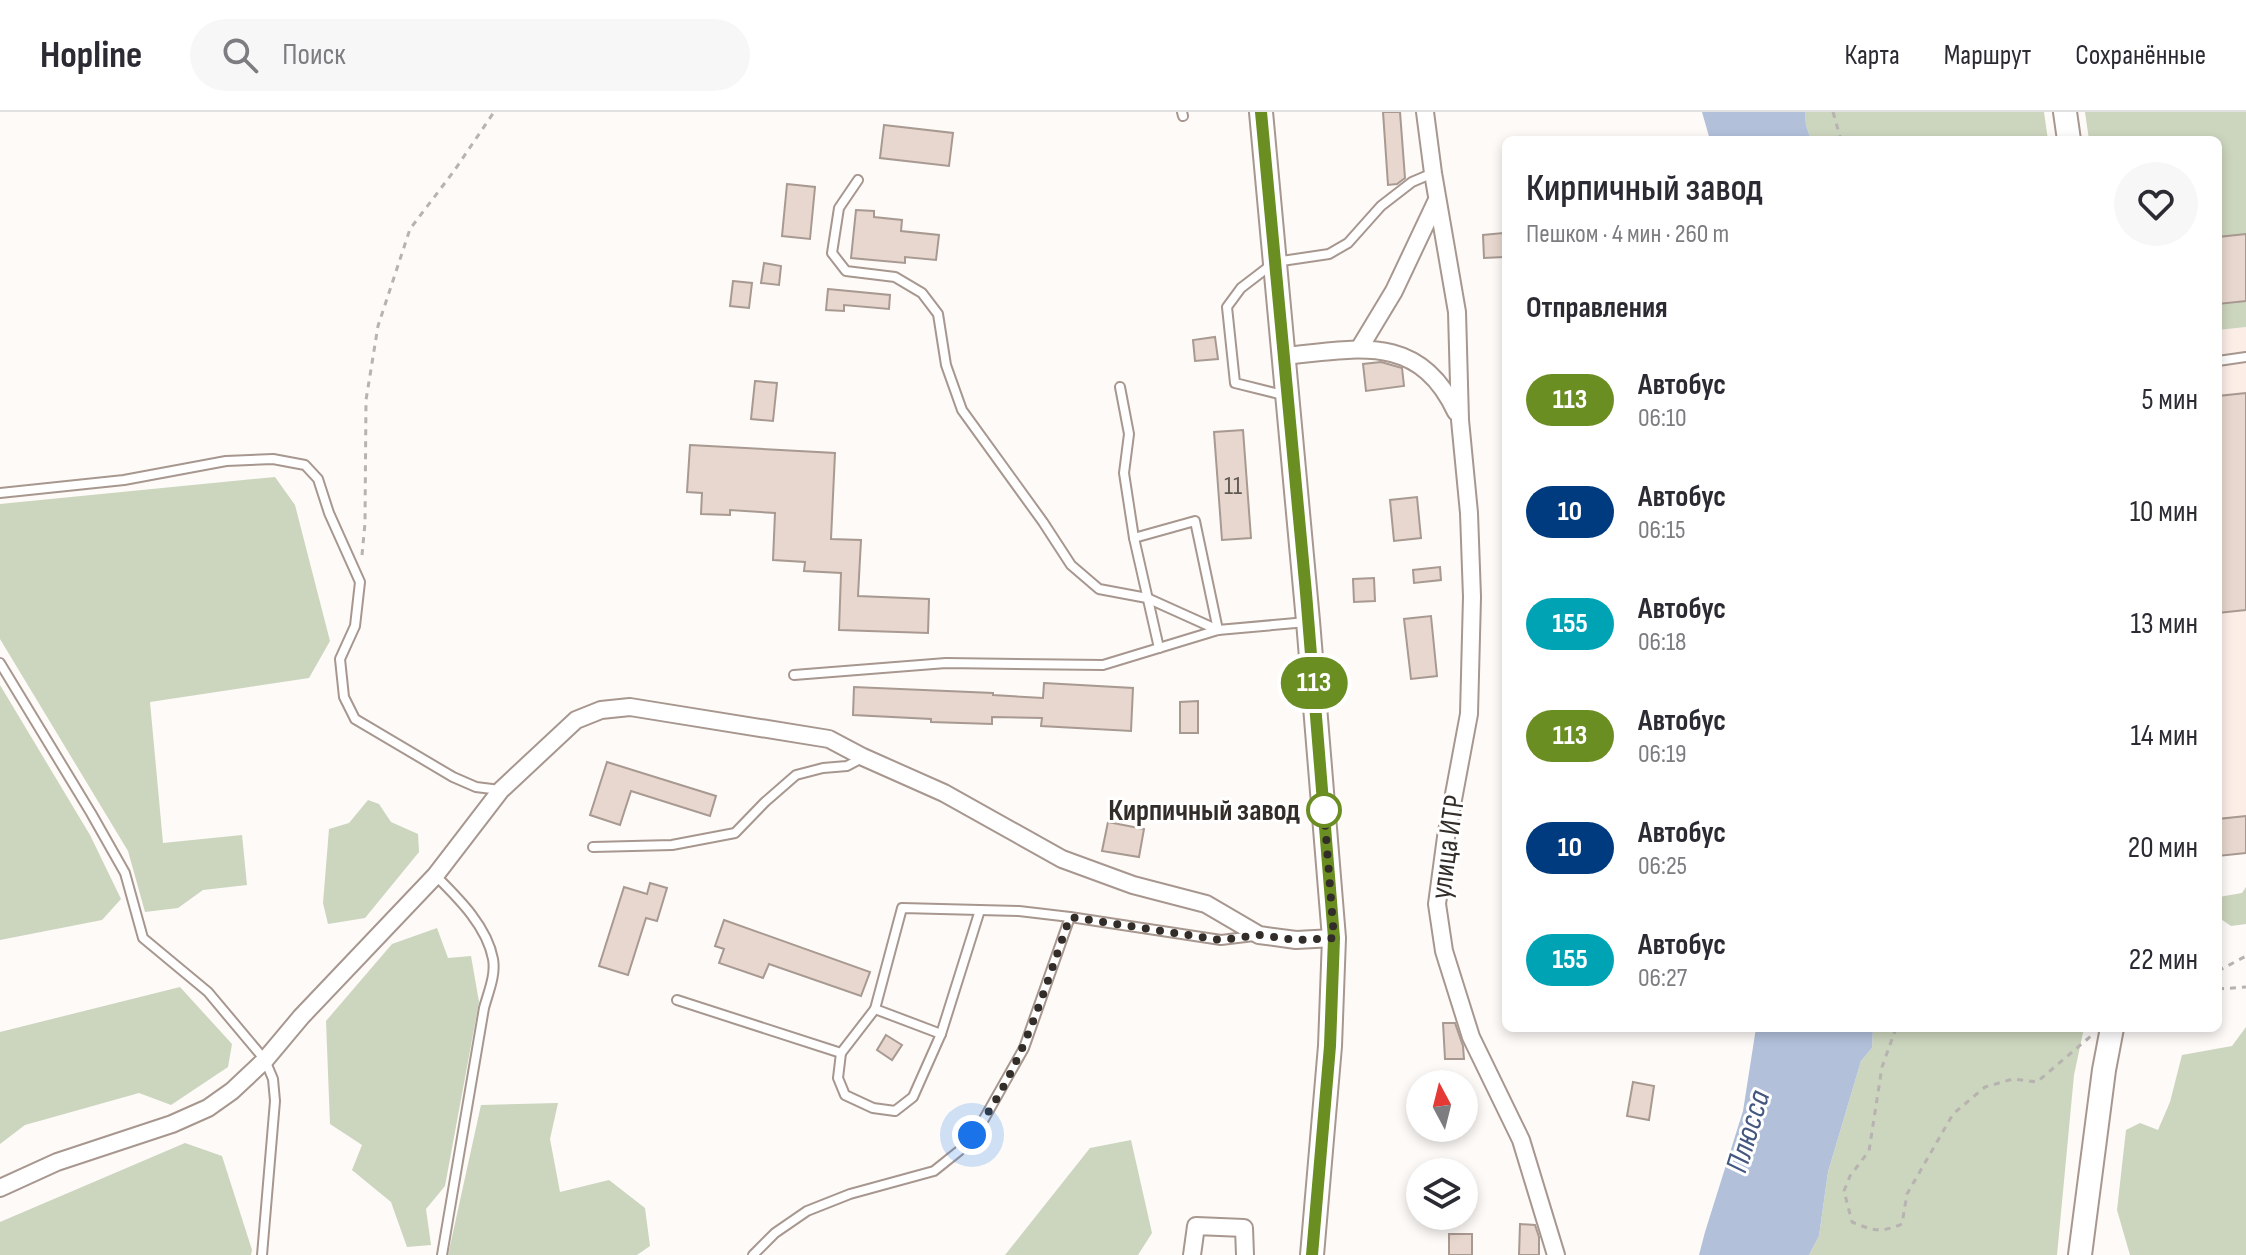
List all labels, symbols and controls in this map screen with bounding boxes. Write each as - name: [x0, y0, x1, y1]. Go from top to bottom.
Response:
- search box: [190, 19, 750, 91]
- text: Hopline: [40, 33, 142, 78]
- icon: search: [218, 33, 262, 77]
- text: Поиск: [282, 37, 346, 73]
- text: Карта: [1845, 39, 1900, 72]
- text: Маршрут: [1944, 39, 2031, 72]
- text: Сохранённые: [2075, 39, 2206, 72]
- button: heart: [2114, 162, 2198, 246]
- text: Кирпичный завод: [1526, 166, 1763, 211]
- text: Пешком · 4 мин · 260 m: [1526, 219, 1729, 250]
- text: Отправления: [1526, 290, 1668, 326]
- text: Автобус: [1638, 367, 1726, 403]
- text: 5 мин: [2141, 382, 2198, 418]
- text: 113: [1553, 383, 1587, 416]
- text: 06:10: [1638, 403, 1687, 434]
- house number: 11: [1224, 471, 1242, 502]
- text: Автобус: [1638, 479, 1726, 515]
- text: 10 мин: [2130, 494, 2198, 530]
- text: 10: [1558, 495, 1582, 528]
- text: 06:15: [1638, 515, 1685, 546]
- text: Автобус: [1638, 591, 1726, 627]
- text: 13 мин: [2130, 606, 2198, 642]
- text: 155: [1552, 607, 1588, 640]
- text: 06:18: [1638, 627, 1686, 658]
- line badge: 113: [1268, 657, 1360, 709]
- text: 113: [1297, 666, 1331, 699]
- text: Автобус: [1638, 703, 1726, 739]
- text: 14 мин: [2130, 718, 2198, 754]
- text: 113: [1553, 719, 1587, 752]
- text: 06:19: [1638, 739, 1687, 770]
- place label: Кирпичный завод: [1108, 793, 1300, 829]
- marker: Кирпичный завод: [1307, 793, 1341, 827]
- street label: улица ИТР: [1423, 793, 1473, 901]
- text: Автобус: [1638, 815, 1726, 851]
- text: 20 мин: [2128, 830, 2198, 866]
- text: 10: [1558, 831, 1582, 864]
- text: 06:25: [1638, 851, 1687, 882]
- text: Автобус: [1638, 927, 1726, 963]
- text: 22 мин: [2129, 942, 2198, 978]
- text: 155: [1552, 943, 1588, 976]
- text: 06:27: [1638, 963, 1687, 994]
- north arrow: [1406, 1070, 1478, 1142]
- map controls: [1406, 1070, 1478, 1230]
- water label: Плюсса: [1717, 1085, 1779, 1177]
- your location: [952, 1115, 992, 1155]
- button: layers: [1406, 1158, 1478, 1230]

